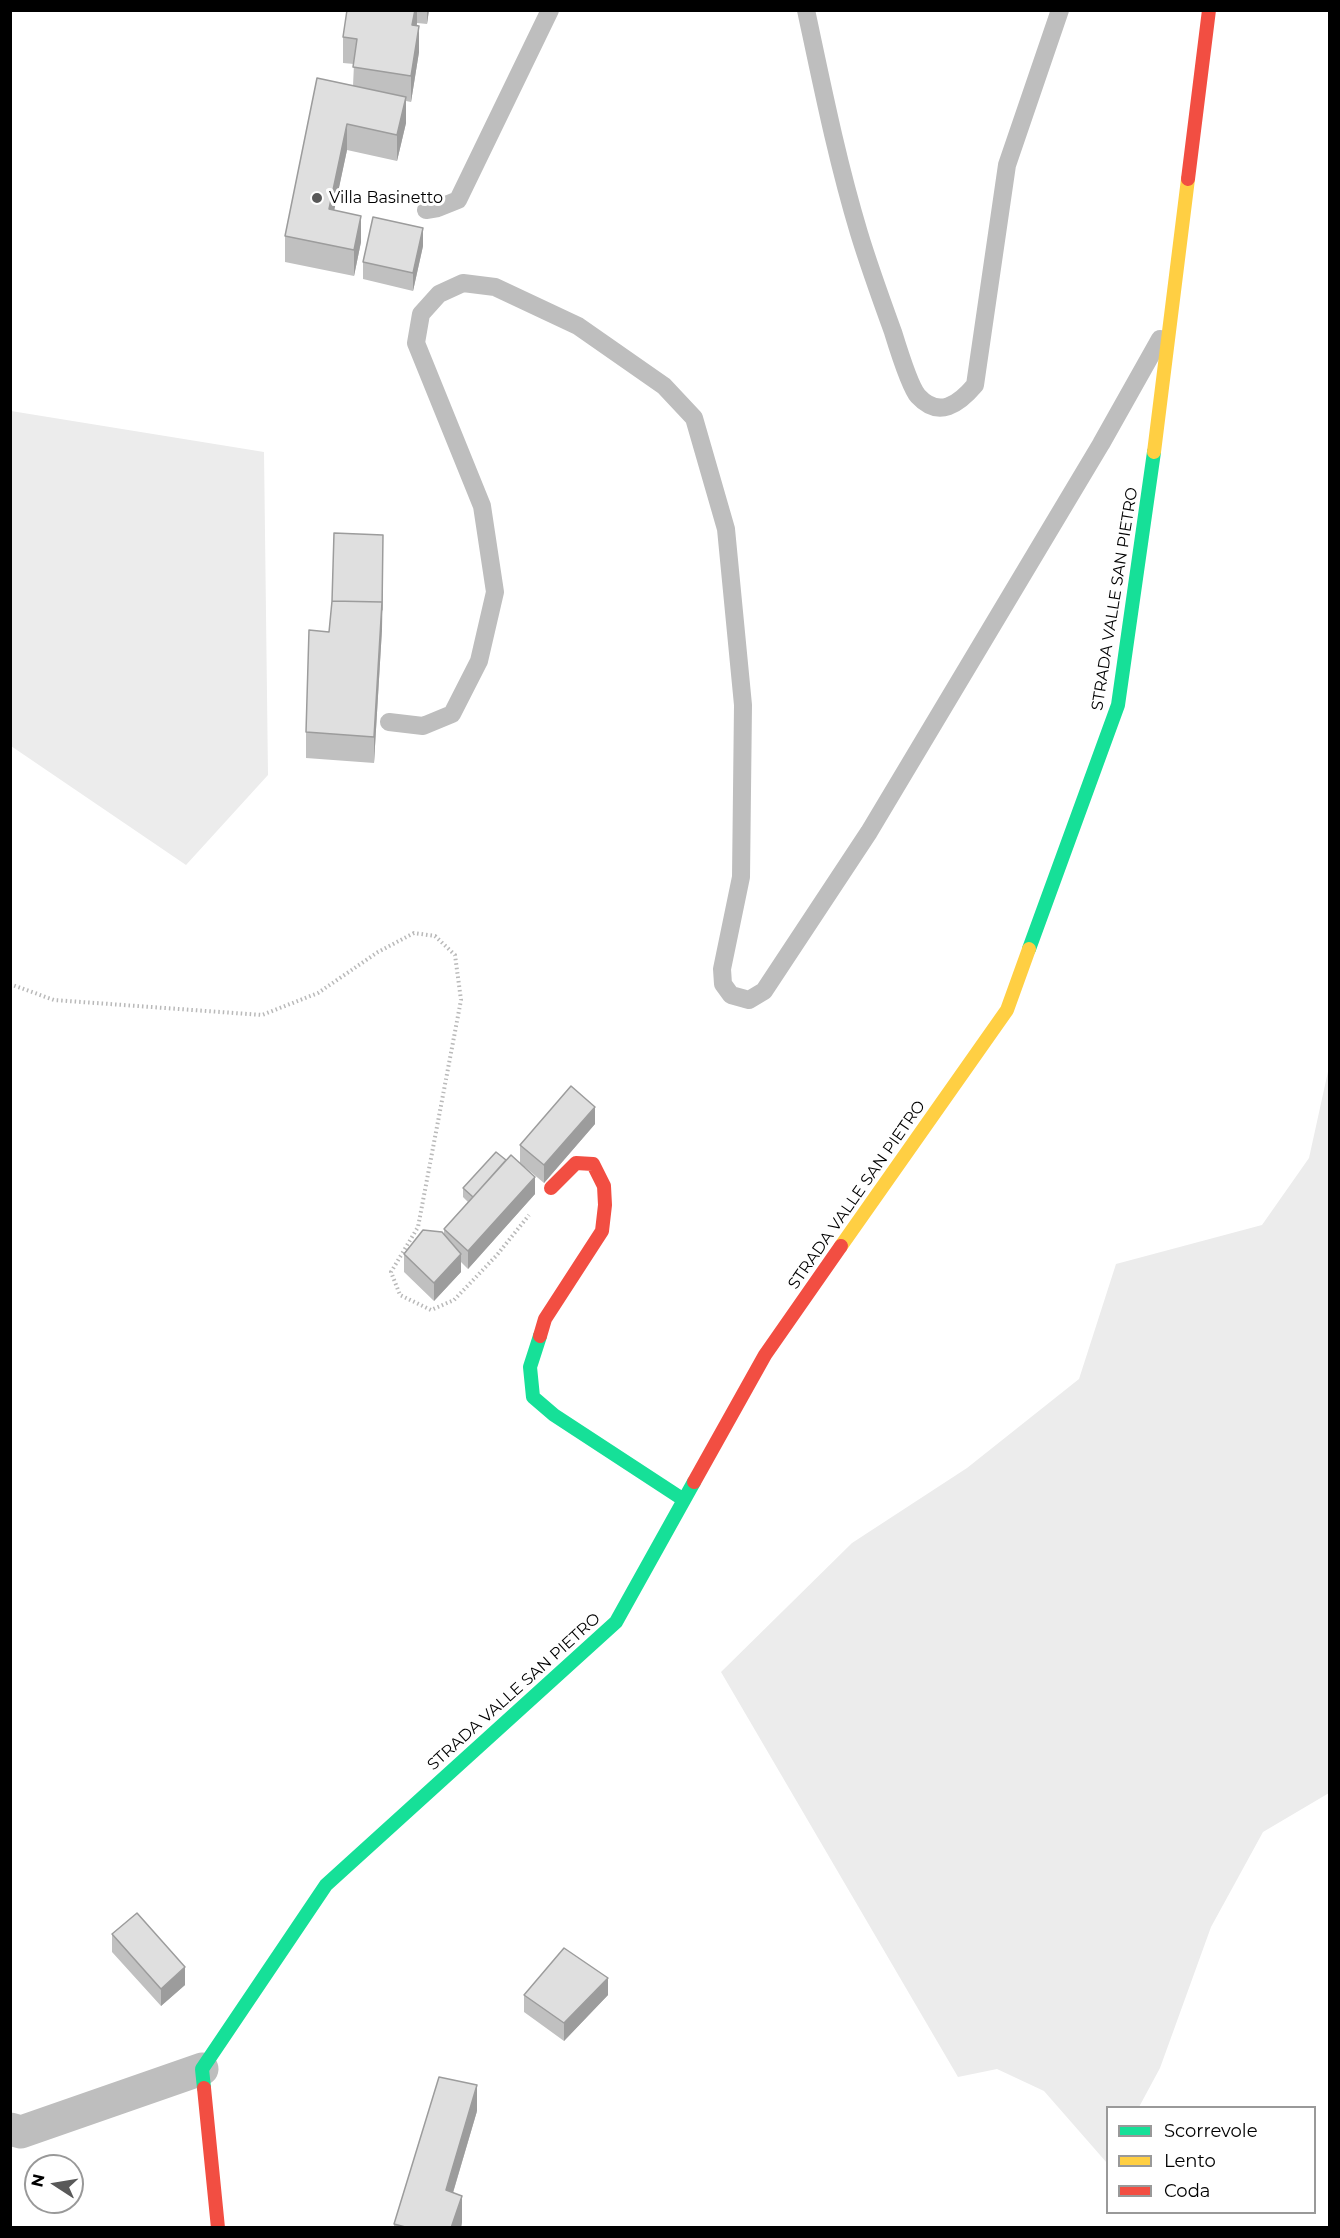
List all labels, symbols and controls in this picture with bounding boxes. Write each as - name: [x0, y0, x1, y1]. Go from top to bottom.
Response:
- place label: Villa Basinetto: [329, 188, 443, 208]
- marker: Villa Basinetto: [310, 191, 324, 205]
- street label: STRADA VALLE SAN PIETRO: [1088, 486, 1142, 712]
- street label: STRADA VALLE SAN PIETRO: [784, 1097, 930, 1293]
- street label: STRADA VALLE SAN PIETRO: [424, 1609, 604, 1775]
- legend: [1106, 2106, 1316, 2214]
- text: Scorrevole: [1164, 2120, 1258, 2142]
- text: Lento: [1164, 2150, 1216, 2172]
- north arrow: [24, 2154, 84, 2214]
- text: N: [27, 2172, 48, 2189]
- text: Coda: [1164, 2180, 1210, 2202]

